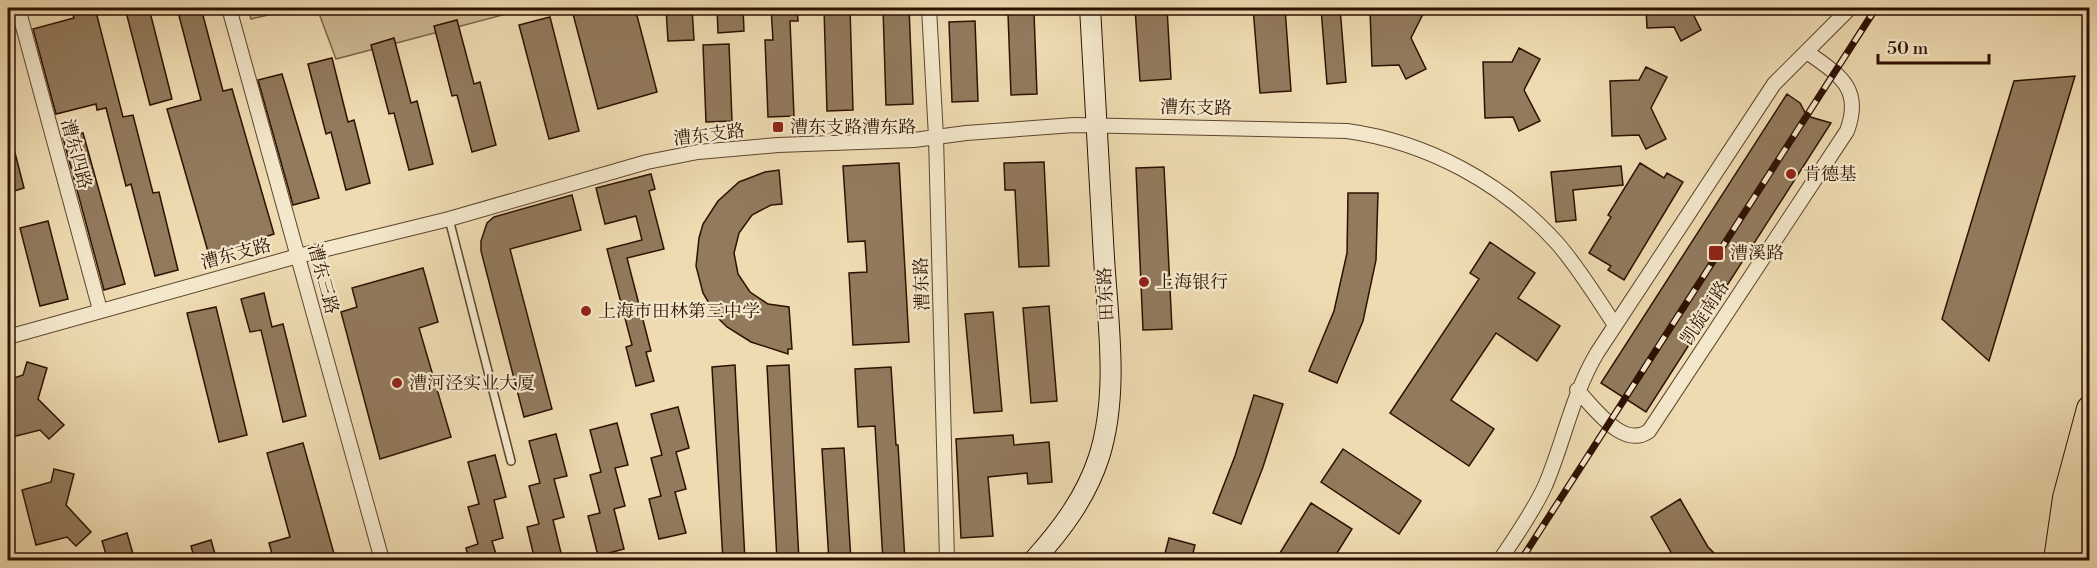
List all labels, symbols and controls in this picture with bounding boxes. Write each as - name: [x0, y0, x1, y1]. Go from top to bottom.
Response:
- scale bar: [1878, 27, 1989, 65]
- text: 50 m: [1887, 37, 1929, 60]
- street label: 漕东支路: [1160, 96, 1232, 120]
- street label: 漕东四路: [56, 116, 96, 192]
- place label: 漕东支路漕东路: [790, 116, 916, 139]
- street label: 漕东支路: [672, 119, 746, 151]
- marker: 漕东支路漕东路: [771, 120, 785, 134]
- place label: 肯德基: [1803, 163, 1857, 186]
- marker: 肯德基: [1784, 167, 1798, 181]
- street label: 漕东支路: [198, 234, 274, 274]
- street label: 漕东三路: [303, 241, 343, 317]
- place label: 漕溪路: [1730, 242, 1784, 265]
- marker: 漕溪路: [1707, 244, 1725, 262]
- street label: 漕东路: [910, 257, 934, 311]
- street label: 田东路: [1093, 266, 1119, 322]
- place label: 上海银行: [1156, 271, 1228, 294]
- marker: 上海银行: [1137, 275, 1151, 289]
- street label: 凯旋南路: [1676, 277, 1734, 349]
- place label: 上海市田林第三中学: [598, 300, 760, 323]
- marker: 上海市田林第三中学: [579, 304, 593, 318]
- place label: 漕河泾实业大厦: [409, 372, 535, 395]
- marker: 漕河泾实业大厦: [390, 376, 404, 390]

